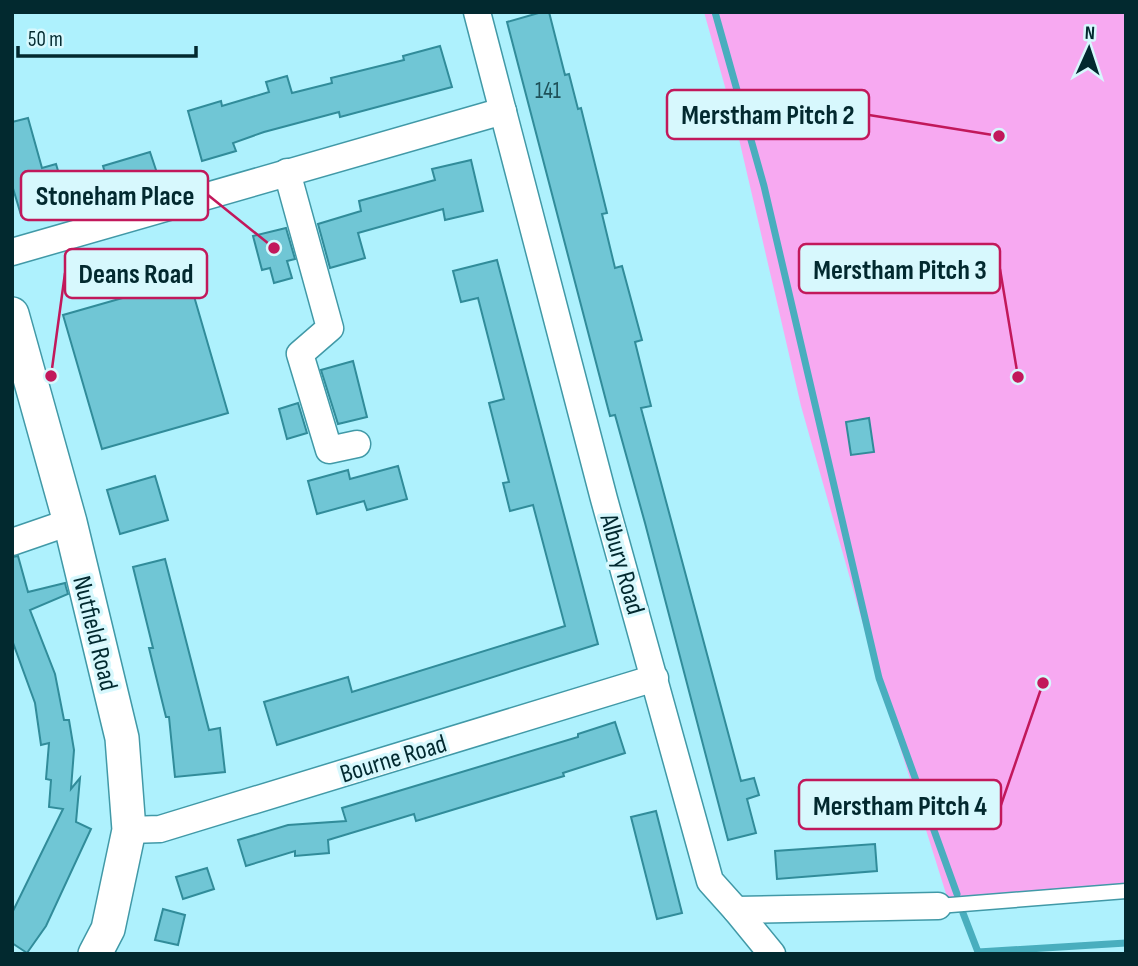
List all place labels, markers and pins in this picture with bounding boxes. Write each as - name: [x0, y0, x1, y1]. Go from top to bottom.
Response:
- callout: Merstham Pitch 2: [667, 90, 869, 139]
- callout: Stoneham Place: [21, 171, 208, 220]
- callout: Merstham Pitch 3: [799, 244, 1000, 293]
- callout: Deans Road: [65, 249, 207, 298]
- callout: Merstham Pitch 4: [799, 780, 1001, 829]

